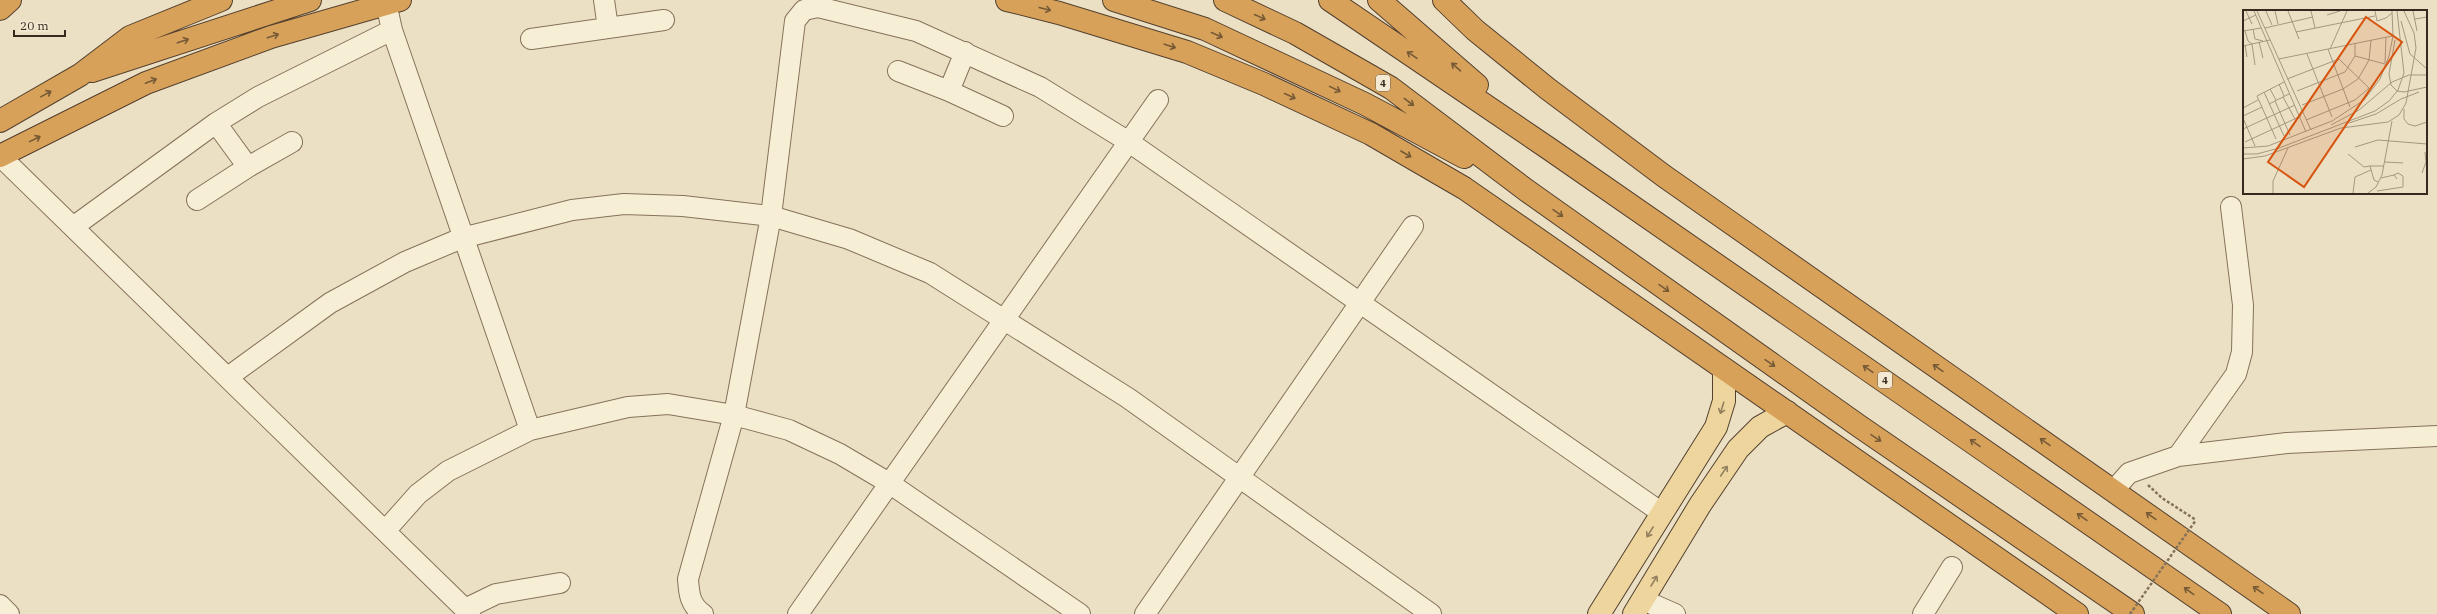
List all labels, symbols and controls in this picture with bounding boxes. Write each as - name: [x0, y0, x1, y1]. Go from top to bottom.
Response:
- one-way arrow: [1039, 6, 1052, 14]
- inset map: [2243, 10, 2427, 194]
- scale bar: [14, 12, 65, 38]
- one-way arrow: [1254, 14, 1266, 21]
- text: 20 m: [20, 18, 49, 33]
- one-way arrow: [267, 32, 279, 40]
- one-way arrow: [1210, 32, 1222, 39]
- one-way arrow: [177, 37, 190, 44]
- one-way arrow: [1163, 43, 1176, 50]
- one-way arrow: [1406, 51, 1417, 59]
- one-way arrow: [1450, 62, 1461, 71]
- road number: 4: [1376, 75, 1390, 91]
- one-way arrow: [145, 76, 157, 84]
- one-way arrow: [1328, 86, 1340, 93]
- one-way arrow: [40, 89, 52, 97]
- one-way arrow: [1284, 93, 1296, 100]
- one-way arrow: [1404, 98, 1415, 106]
- one-way arrow: [29, 135, 41, 142]
- one-way arrow: [1400, 151, 1412, 159]
- one-way arrow: [1552, 209, 1563, 217]
- one-way arrow: [1658, 284, 1669, 292]
- one-way arrow: [1764, 359, 1775, 367]
- one-way arrow: [1933, 364, 1944, 372]
- one-way arrow: [1863, 365, 1874, 373]
- road number: 4: [1878, 372, 1892, 388]
- one-way arrow: [1718, 401, 1725, 414]
- one-way arrow: [1870, 434, 1881, 442]
- one-way arrow: [2039, 438, 2050, 446]
- one-way arrow: [1970, 439, 1981, 447]
- one-way arrow: [1719, 465, 1728, 476]
- one-way arrow: [2146, 512, 2157, 520]
- one-way arrow: [2077, 513, 2088, 521]
- one-way arrow: [1646, 526, 1654, 538]
- one-way arrow: [1651, 575, 1659, 587]
- one-way arrow: [2184, 586, 2195, 595]
- one-way arrow: [2253, 586, 2264, 594]

